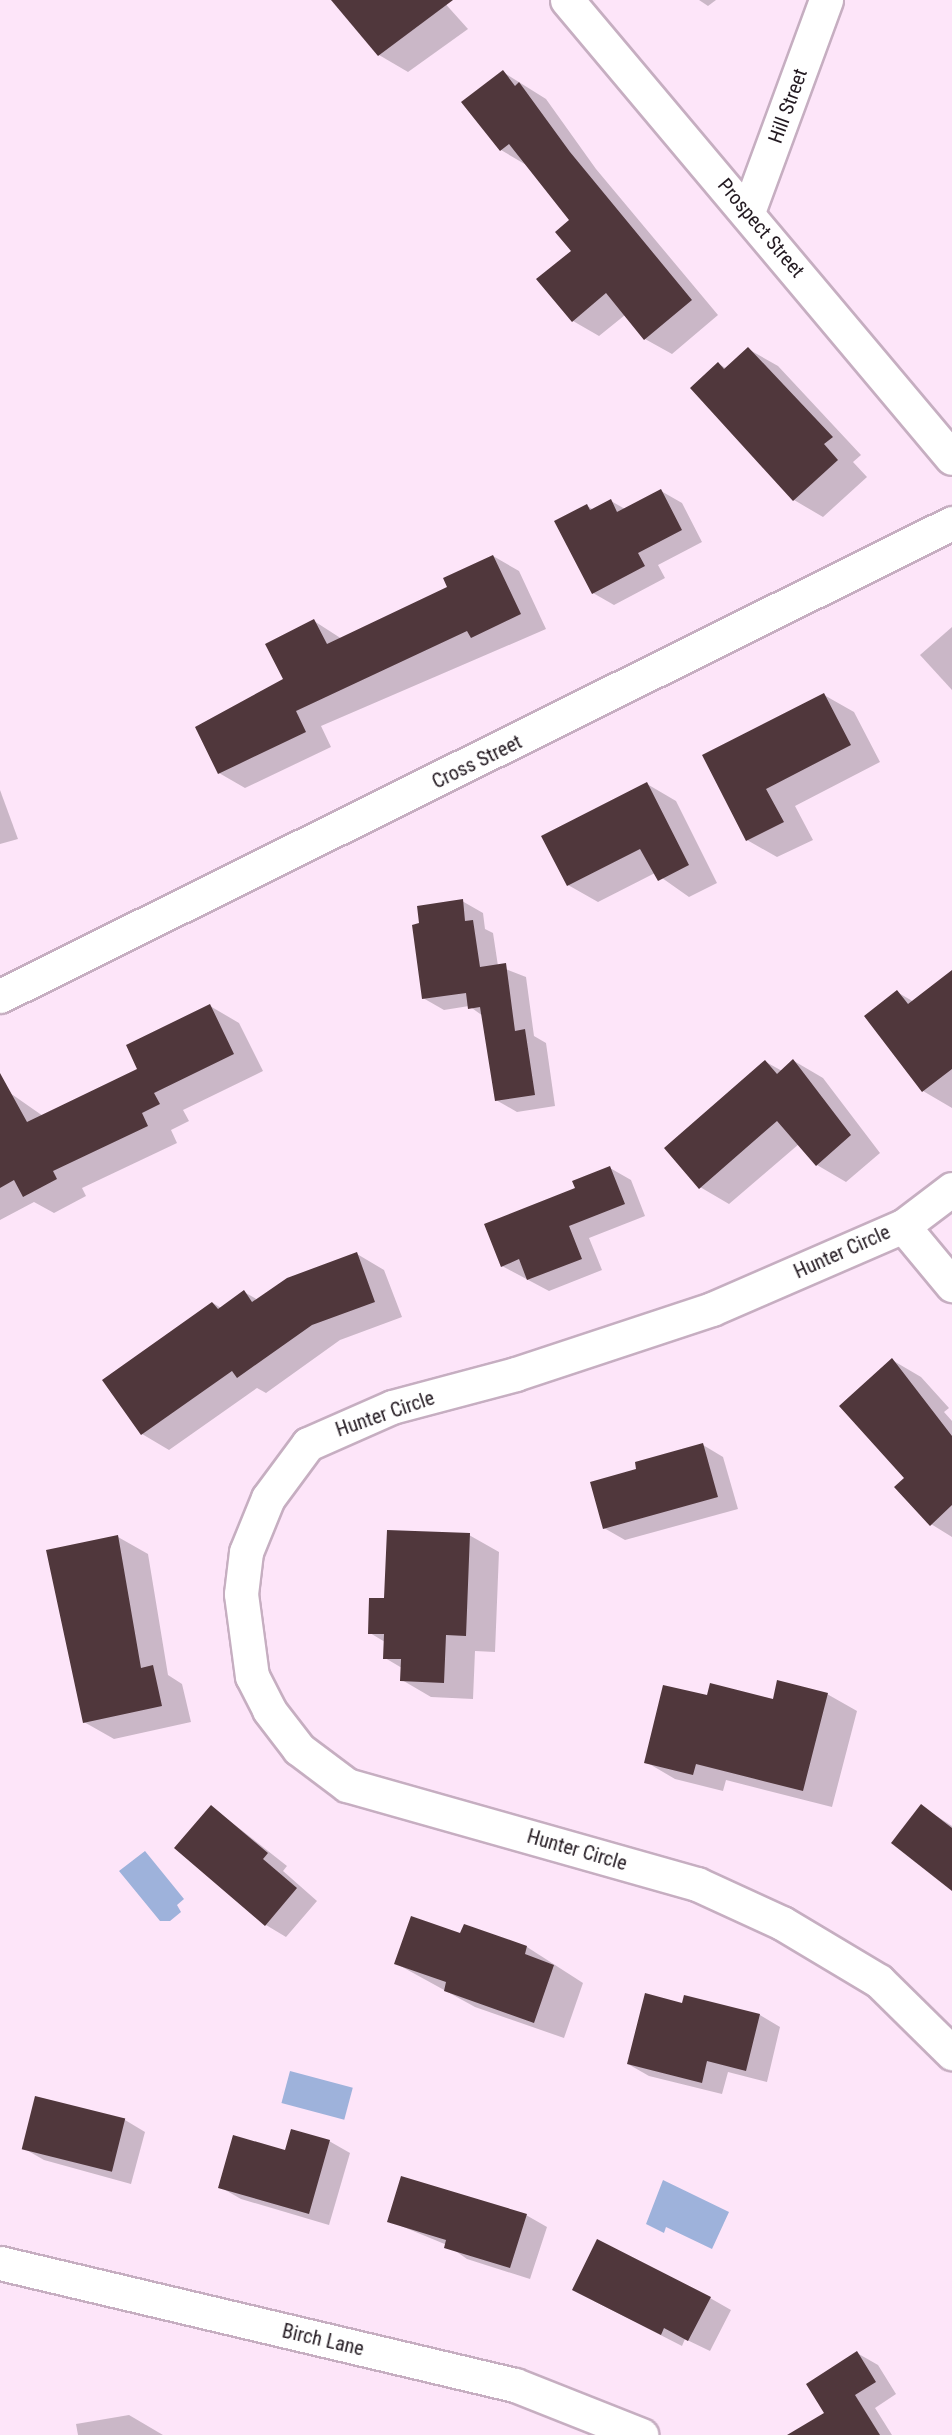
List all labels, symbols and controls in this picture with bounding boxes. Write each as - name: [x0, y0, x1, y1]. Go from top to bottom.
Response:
- street label: Hill Street: [763, 65, 813, 147]
- street label: Prospect Street: [713, 174, 809, 282]
- street label: Cross Street: [428, 730, 526, 794]
- street label: Hunter Circle: [790, 1220, 894, 1284]
- street label: Hunter Circle: [333, 1386, 437, 1442]
- street label: Hunter Circle: [524, 1824, 630, 1876]
- street label: Birch Lane: [280, 2319, 366, 2361]

